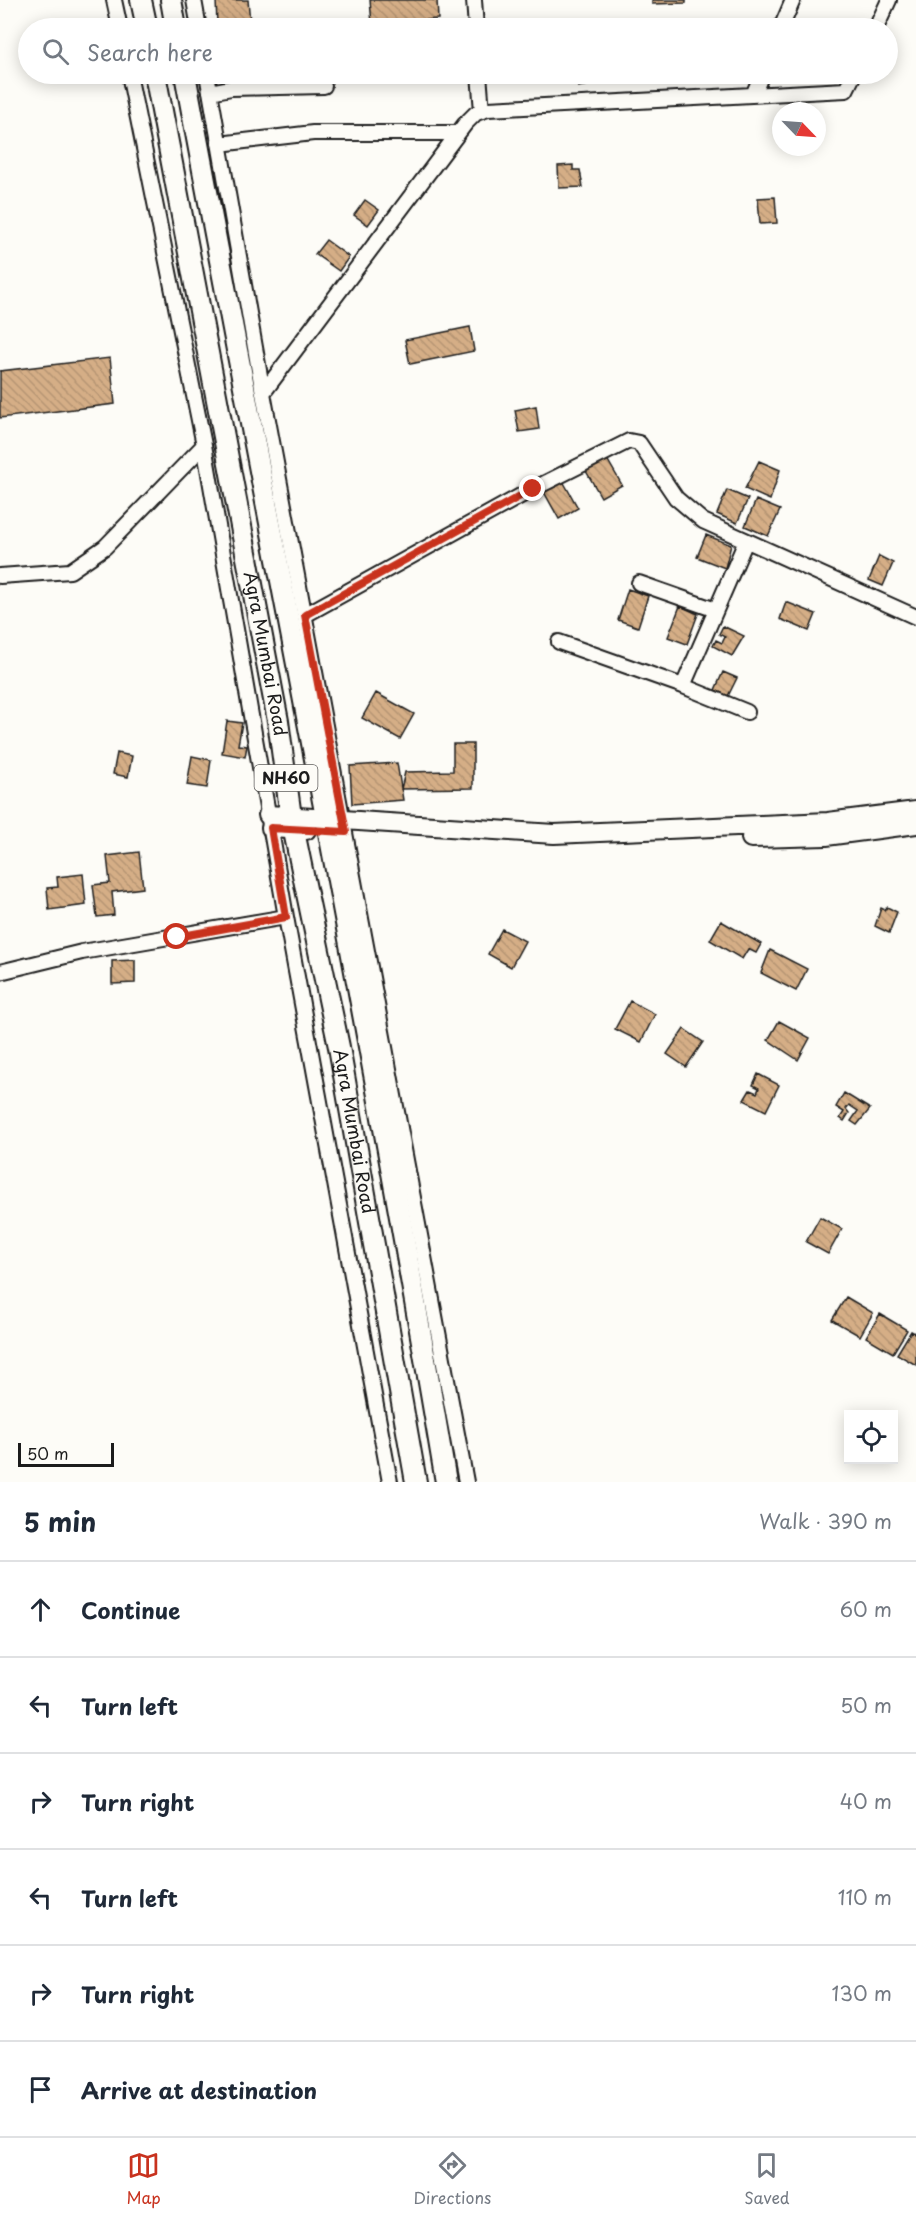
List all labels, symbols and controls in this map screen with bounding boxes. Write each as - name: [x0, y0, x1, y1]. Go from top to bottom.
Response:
- search box: [18, 18, 898, 84]
- icon: search: [39, 35, 72, 68]
- text: Search here: [87, 35, 213, 68]
- north arrow: [772, 102, 826, 156]
- route end: [519, 475, 545, 501]
- street label: Agra Mumbai Road: [238, 569, 295, 737]
- road number: NH60: [254, 765, 318, 791]
- route start: [163, 923, 189, 949]
- street label: Agra Mumbai Road: [328, 1047, 383, 1215]
- map controls: [844, 1410, 898, 1464]
- button: locate: [844, 1410, 898, 1464]
- scale bar: [18, 1440, 114, 1468]
- text: 50 m: [27, 1441, 68, 1465]
- text: 5 min: [24, 1502, 96, 1541]
- text: Walk · 390 m: [759, 1506, 892, 1536]
- icon: ahead: [24, 1593, 57, 1626]
- text: Continue: [81, 1593, 180, 1626]
- text: 60 m: [840, 1594, 892, 1624]
- icon: left: [24, 1689, 57, 1722]
- text: Turn left: [81, 1689, 178, 1722]
- text: 50 m: [840, 1690, 892, 1720]
- icon: right: [24, 1785, 57, 1818]
- text: Turn right: [81, 1785, 194, 1818]
- text: 40 m: [840, 1786, 892, 1816]
- icon: left: [24, 1881, 57, 1914]
- text: Turn left: [81, 1881, 178, 1914]
- text: 110 m: [838, 1882, 892, 1912]
- icon: right: [24, 1977, 57, 2010]
- text: Turn right: [81, 1977, 194, 2010]
- text: 130 m: [832, 1978, 892, 2008]
- icon: arrive: [24, 2073, 57, 2106]
- text: Arrive at destination: [81, 2073, 317, 2106]
- tab: Map: [126, 2149, 161, 2209]
- tab: Directions: [413, 2149, 491, 2209]
- tab: Saved: [744, 2149, 790, 2209]

